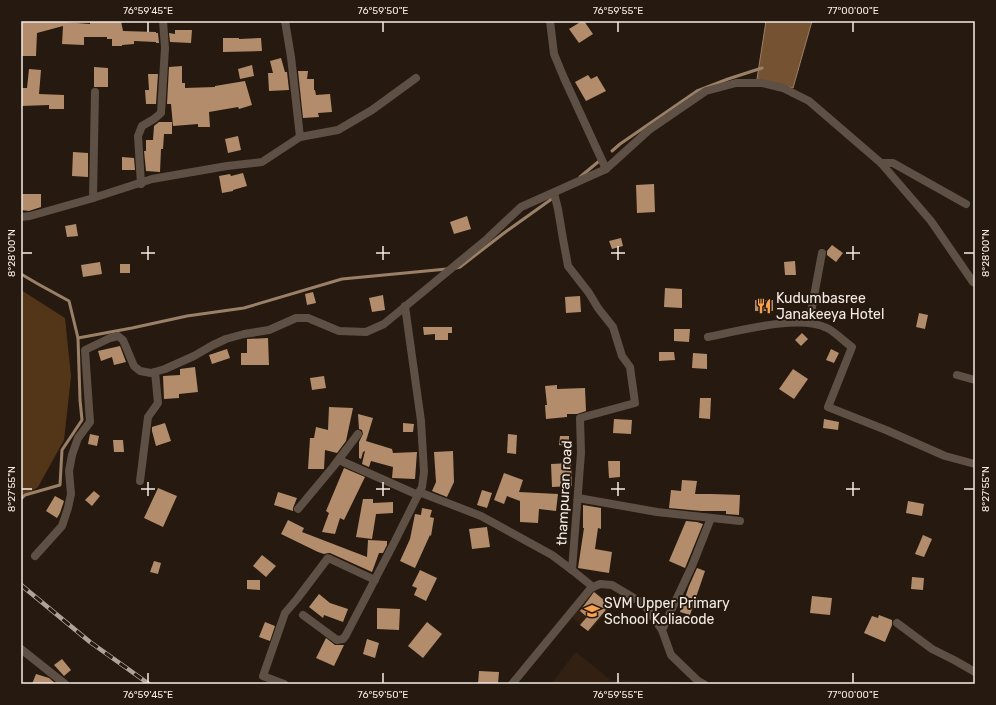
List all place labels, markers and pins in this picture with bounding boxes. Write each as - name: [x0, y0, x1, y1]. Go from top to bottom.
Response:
- place label: Kudumbasree Janakeeya Hotel: [776, 290, 884, 323]
- restaurant icon: Kudumbasree Janakeeya Hotel: [755, 297, 773, 315]
- place label: SVM Upper Primary School Koliacode: [604, 595, 730, 628]
- school or university icon: SVM Upper Primary School Koliacode: [583, 602, 601, 620]

